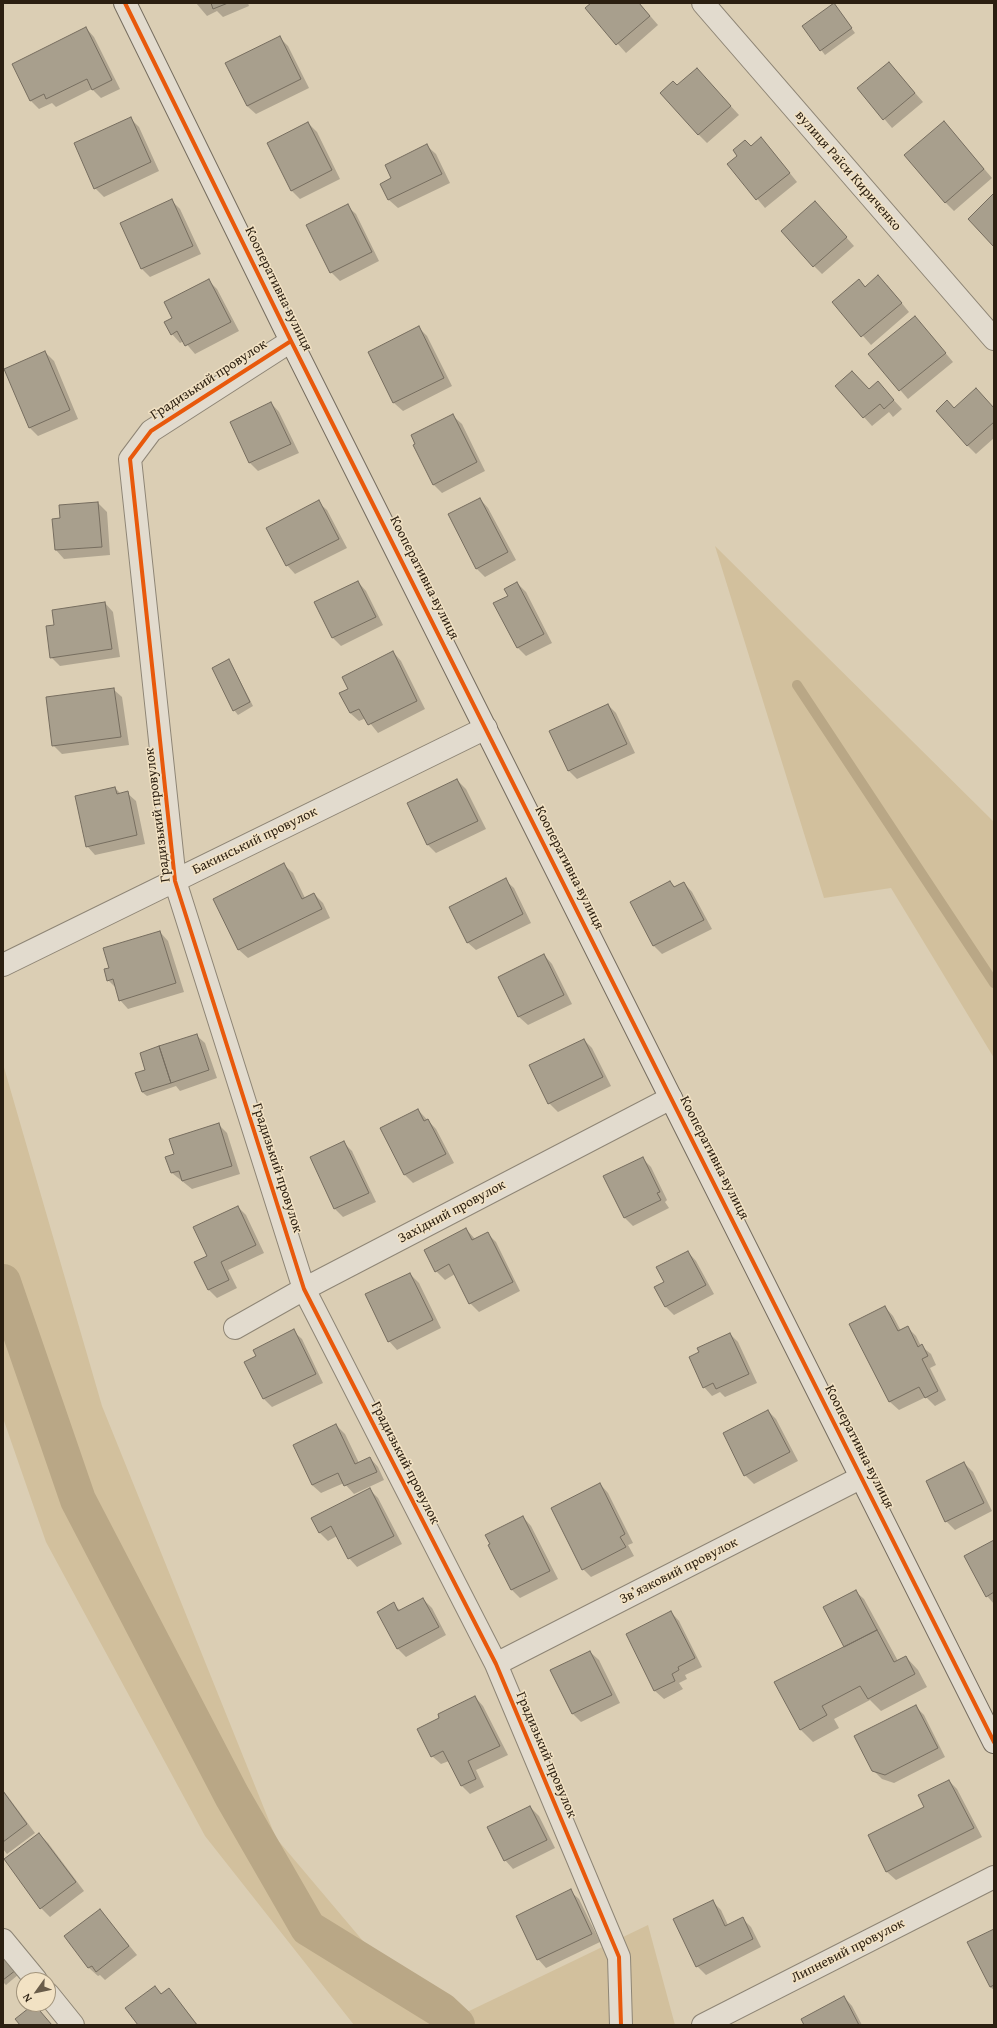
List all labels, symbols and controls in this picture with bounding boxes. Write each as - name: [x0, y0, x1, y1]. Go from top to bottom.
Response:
- street label: вулиця Раїси Кириченко: [791, 108, 905, 234]
- street label: Кооперативна вулиця: [241, 224, 315, 354]
- street label: Градизький провулок: [148, 336, 270, 424]
- street label: Кооперативна вулиця: [386, 513, 462, 643]
- street label: Градизький провулок: [141, 747, 175, 883]
- street label: Бакинський провулок: [190, 803, 320, 879]
- street label: Кооперативна вулиця: [531, 803, 607, 933]
- street label: Кооперативна вулиця: [676, 1093, 752, 1223]
- street label: Градизький провулок: [248, 1101, 306, 1235]
- street label: Західний провулок: [395, 1177, 509, 1247]
- street label: Кооперативна вулиця: [821, 1382, 897, 1512]
- street label: Градизький провулок: [367, 1399, 443, 1527]
- street label: Звʼязковий провулок: [617, 1534, 741, 1608]
- street label: Градизький провулок: [512, 1689, 580, 1821]
- street label: Липневий провулок: [788, 1915, 908, 1987]
- north arrow: [16, 1972, 56, 2012]
- text: N: [18, 1991, 35, 2005]

